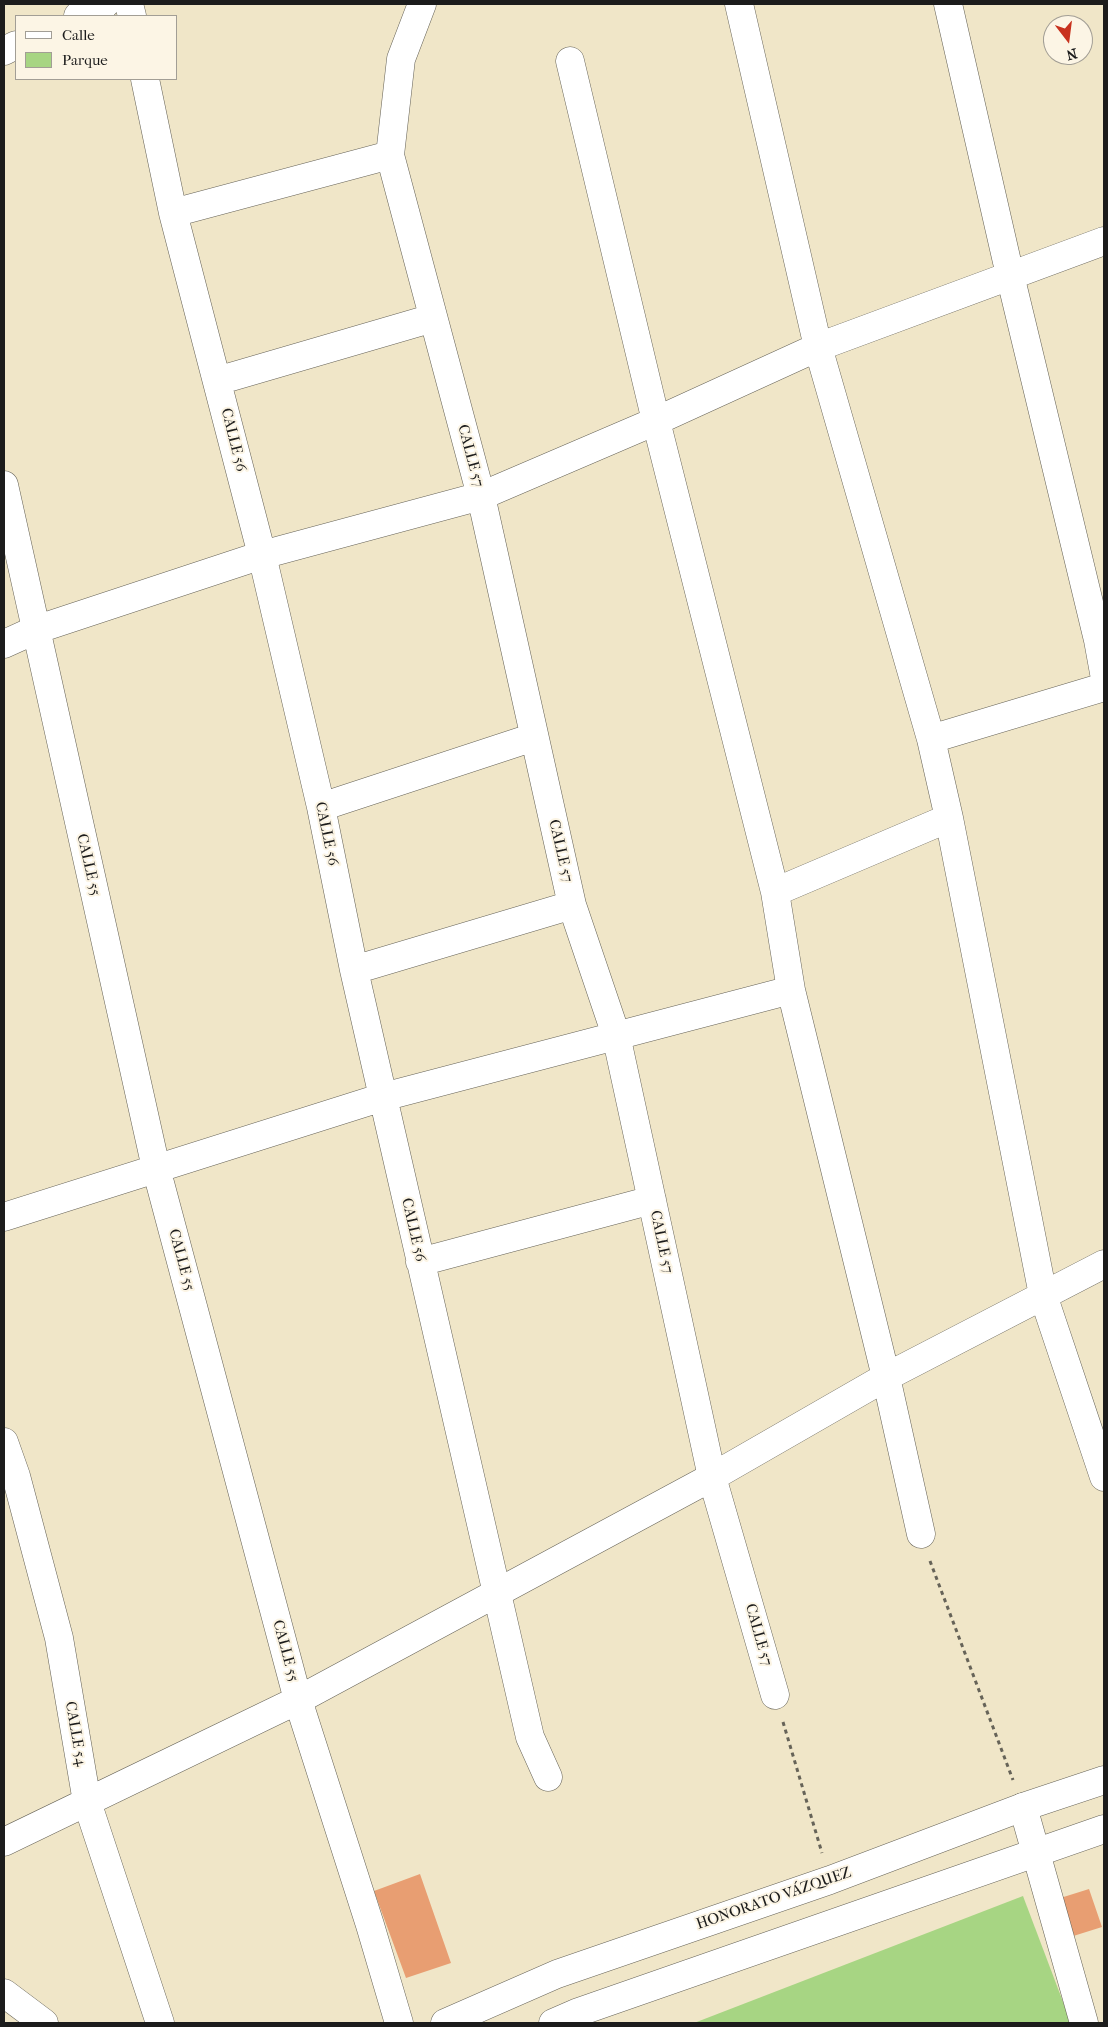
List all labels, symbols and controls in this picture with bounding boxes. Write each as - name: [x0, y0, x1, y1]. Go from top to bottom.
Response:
- legend: [15, 15, 178, 80]
- north arrow: [1043, 15, 1093, 65]
- text: Calle: [62, 26, 95, 44]
- text: N: [1064, 44, 1079, 64]
- text: Parque: [62, 51, 108, 69]
- street label: CALLE 56: [216, 406, 250, 474]
- street label: CALLE 57: [453, 423, 487, 489]
- street label: CALLE 56: [310, 800, 342, 868]
- street label: CALLE 57: [544, 818, 576, 884]
- street label: CALLE 55: [72, 832, 104, 898]
- street label: CALLE 56: [397, 1196, 429, 1264]
- street label: CALLE 57: [646, 1209, 676, 1275]
- street label: CALLE 55: [164, 1227, 198, 1293]
- street label: CALLE 57: [741, 1602, 775, 1668]
- street label: CALLE 55: [268, 1618, 302, 1684]
- street label: CALLE 54: [60, 1700, 90, 1768]
- street label: HONORATO VÁZQUEZ: [694, 1864, 854, 1934]

